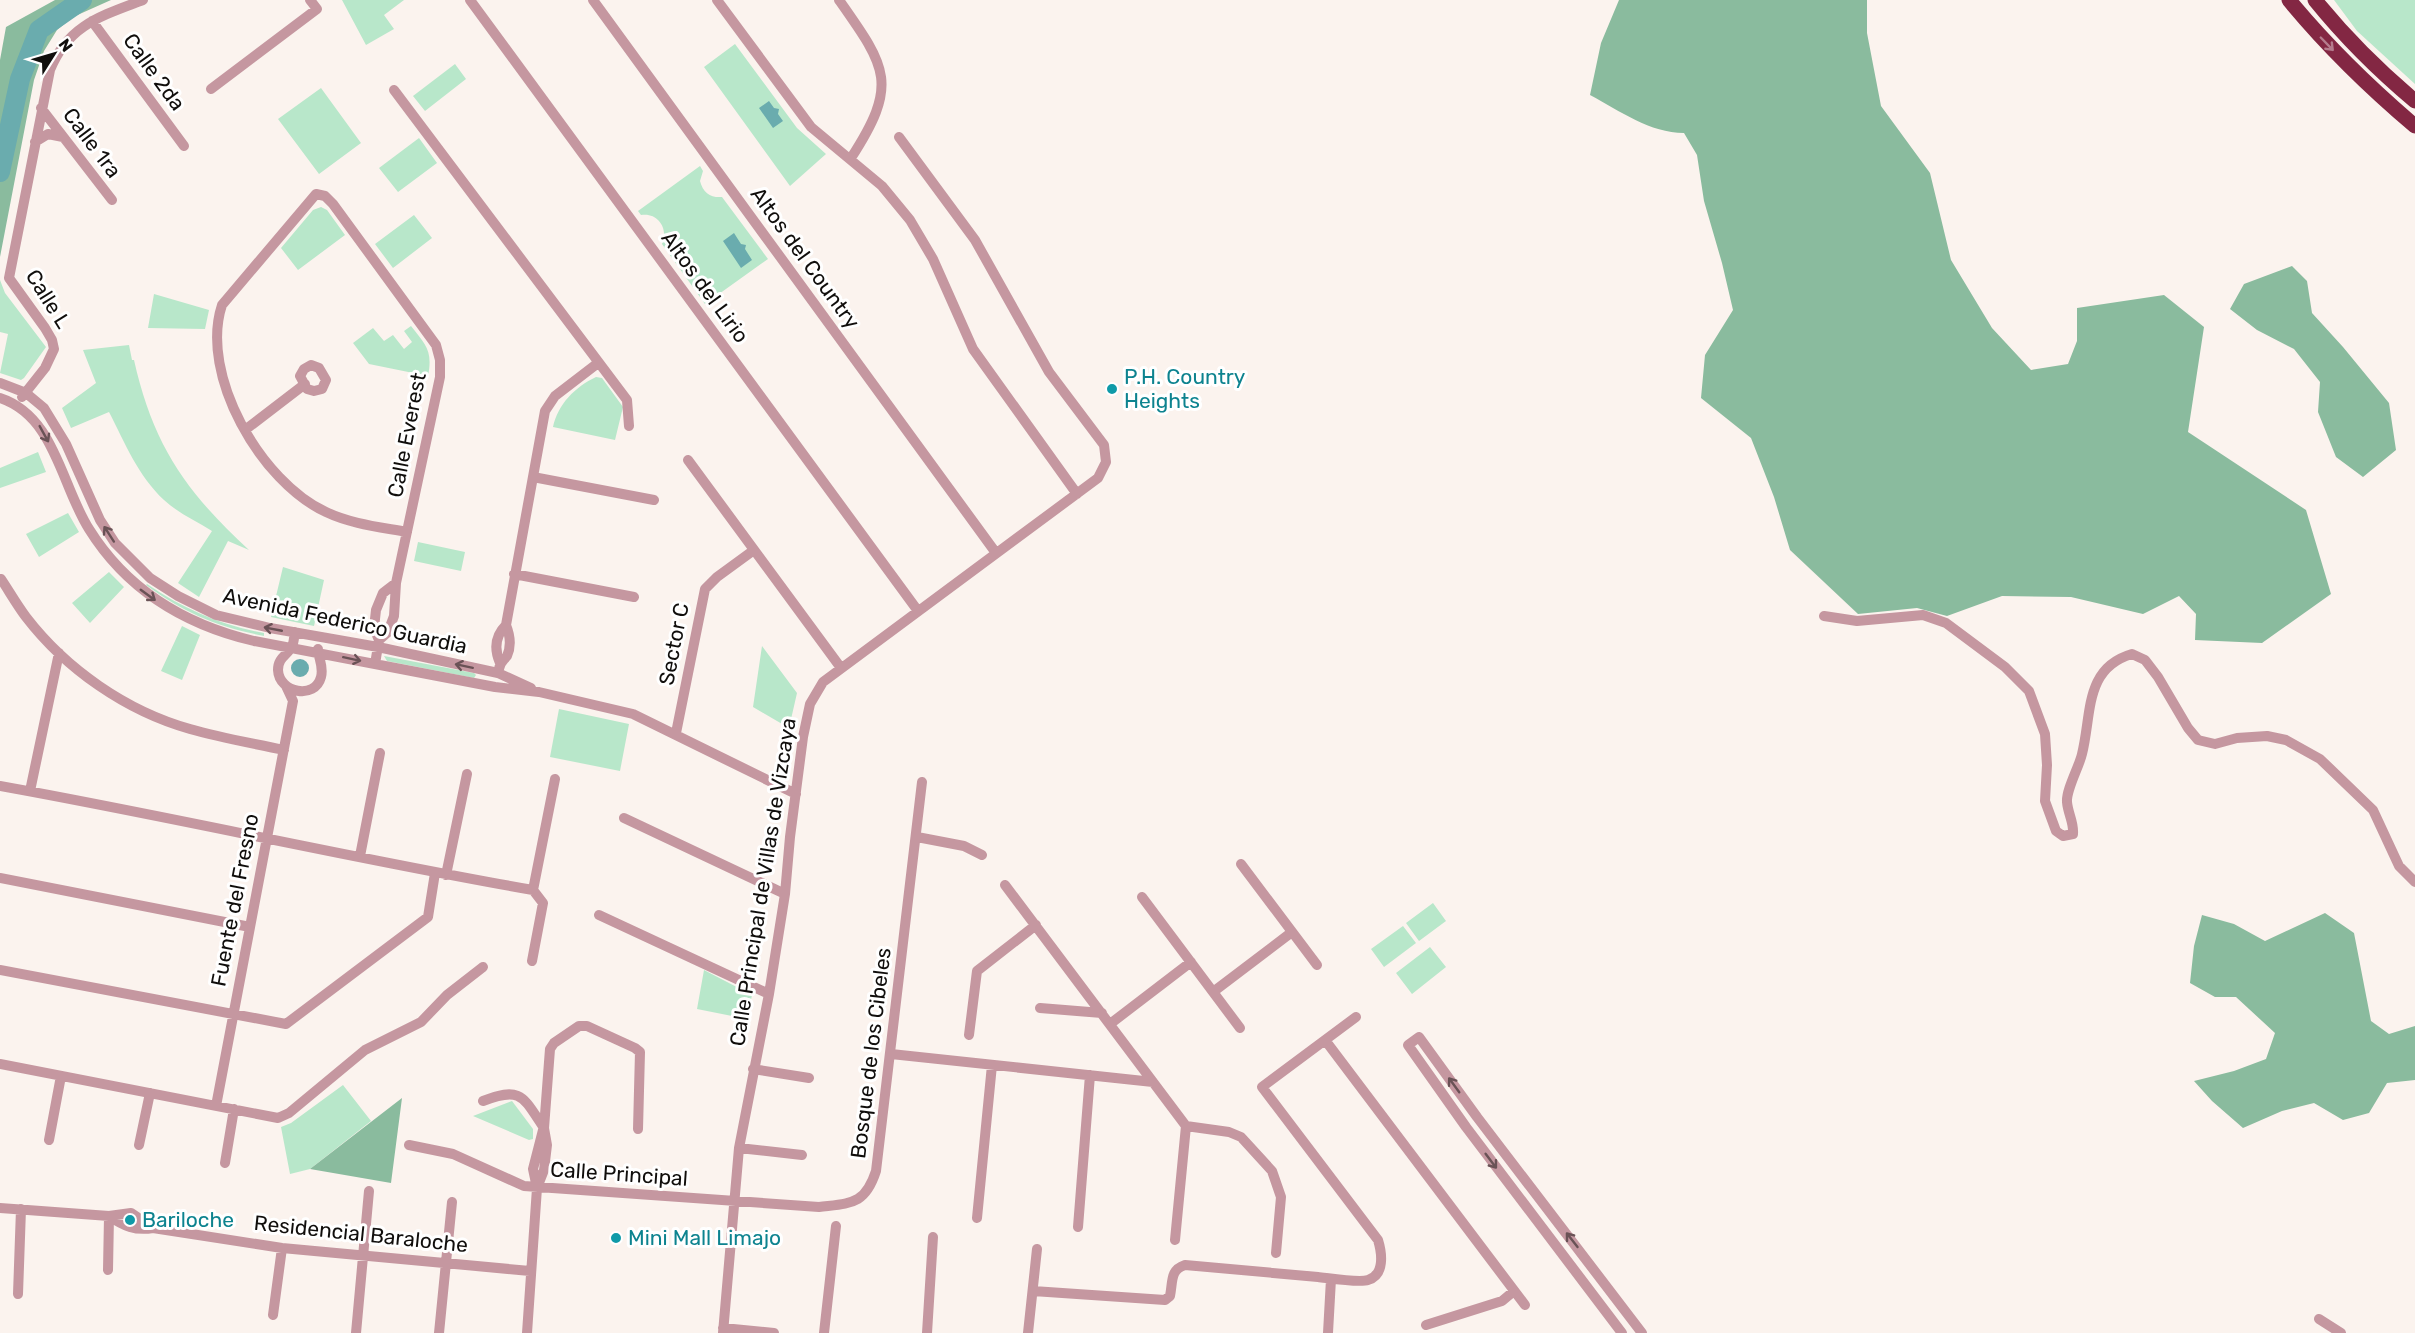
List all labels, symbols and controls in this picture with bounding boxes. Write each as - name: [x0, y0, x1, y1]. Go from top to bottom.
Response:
- north arrow: [24, 24, 84, 84]
- street label: Calle 2da: [118, 28, 191, 115]
- text: N: [55, 35, 77, 56]
- one-way arrow: [2320, 37, 2334, 52]
- street label: Calle 1ra: [58, 103, 127, 183]
- street label: Altos del Country: [746, 182, 865, 334]
- street label: Altos del Lirio: [657, 226, 754, 347]
- street label: Calle L: [21, 265, 76, 333]
- place label: P.H. Country Heights: [1124, 364, 1246, 413]
- street label: Calle Everest: [382, 370, 431, 499]
- marker: P.H. Country Heights: [1105, 382, 1119, 396]
- one-way arrow: [39, 424, 50, 442]
- one-way arrow: [103, 526, 115, 543]
- street label: Avenida Federico Guardia: [221, 582, 469, 659]
- one-way arrow: [140, 589, 156, 601]
- street label: Sector C: [653, 601, 694, 687]
- one-way arrow: [264, 623, 283, 634]
- one-way arrow: [342, 654, 361, 665]
- one-way arrow: [455, 660, 475, 671]
- street label: Calle Principal de Villas de Vizcaya: [724, 716, 801, 1048]
- street label: Fuente del Fresno: [205, 811, 264, 988]
- street label: Bosque de los Cibeles: [845, 946, 896, 1160]
- one-way arrow: [1447, 1078, 1460, 1094]
- one-way arrow: [1484, 1153, 1497, 1169]
- street label: Calle Principal: [549, 1156, 689, 1191]
- place label: Bariloche: [142, 1207, 234, 1232]
- street label: Residencial Baraloche: [253, 1210, 469, 1257]
- marker: Bariloche: [123, 1213, 137, 1227]
- place label: Mini Mall Limajo: [628, 1225, 781, 1250]
- marker: Mini Mall Limajo: [609, 1231, 623, 1245]
- one-way arrow: [1565, 1233, 1578, 1249]

